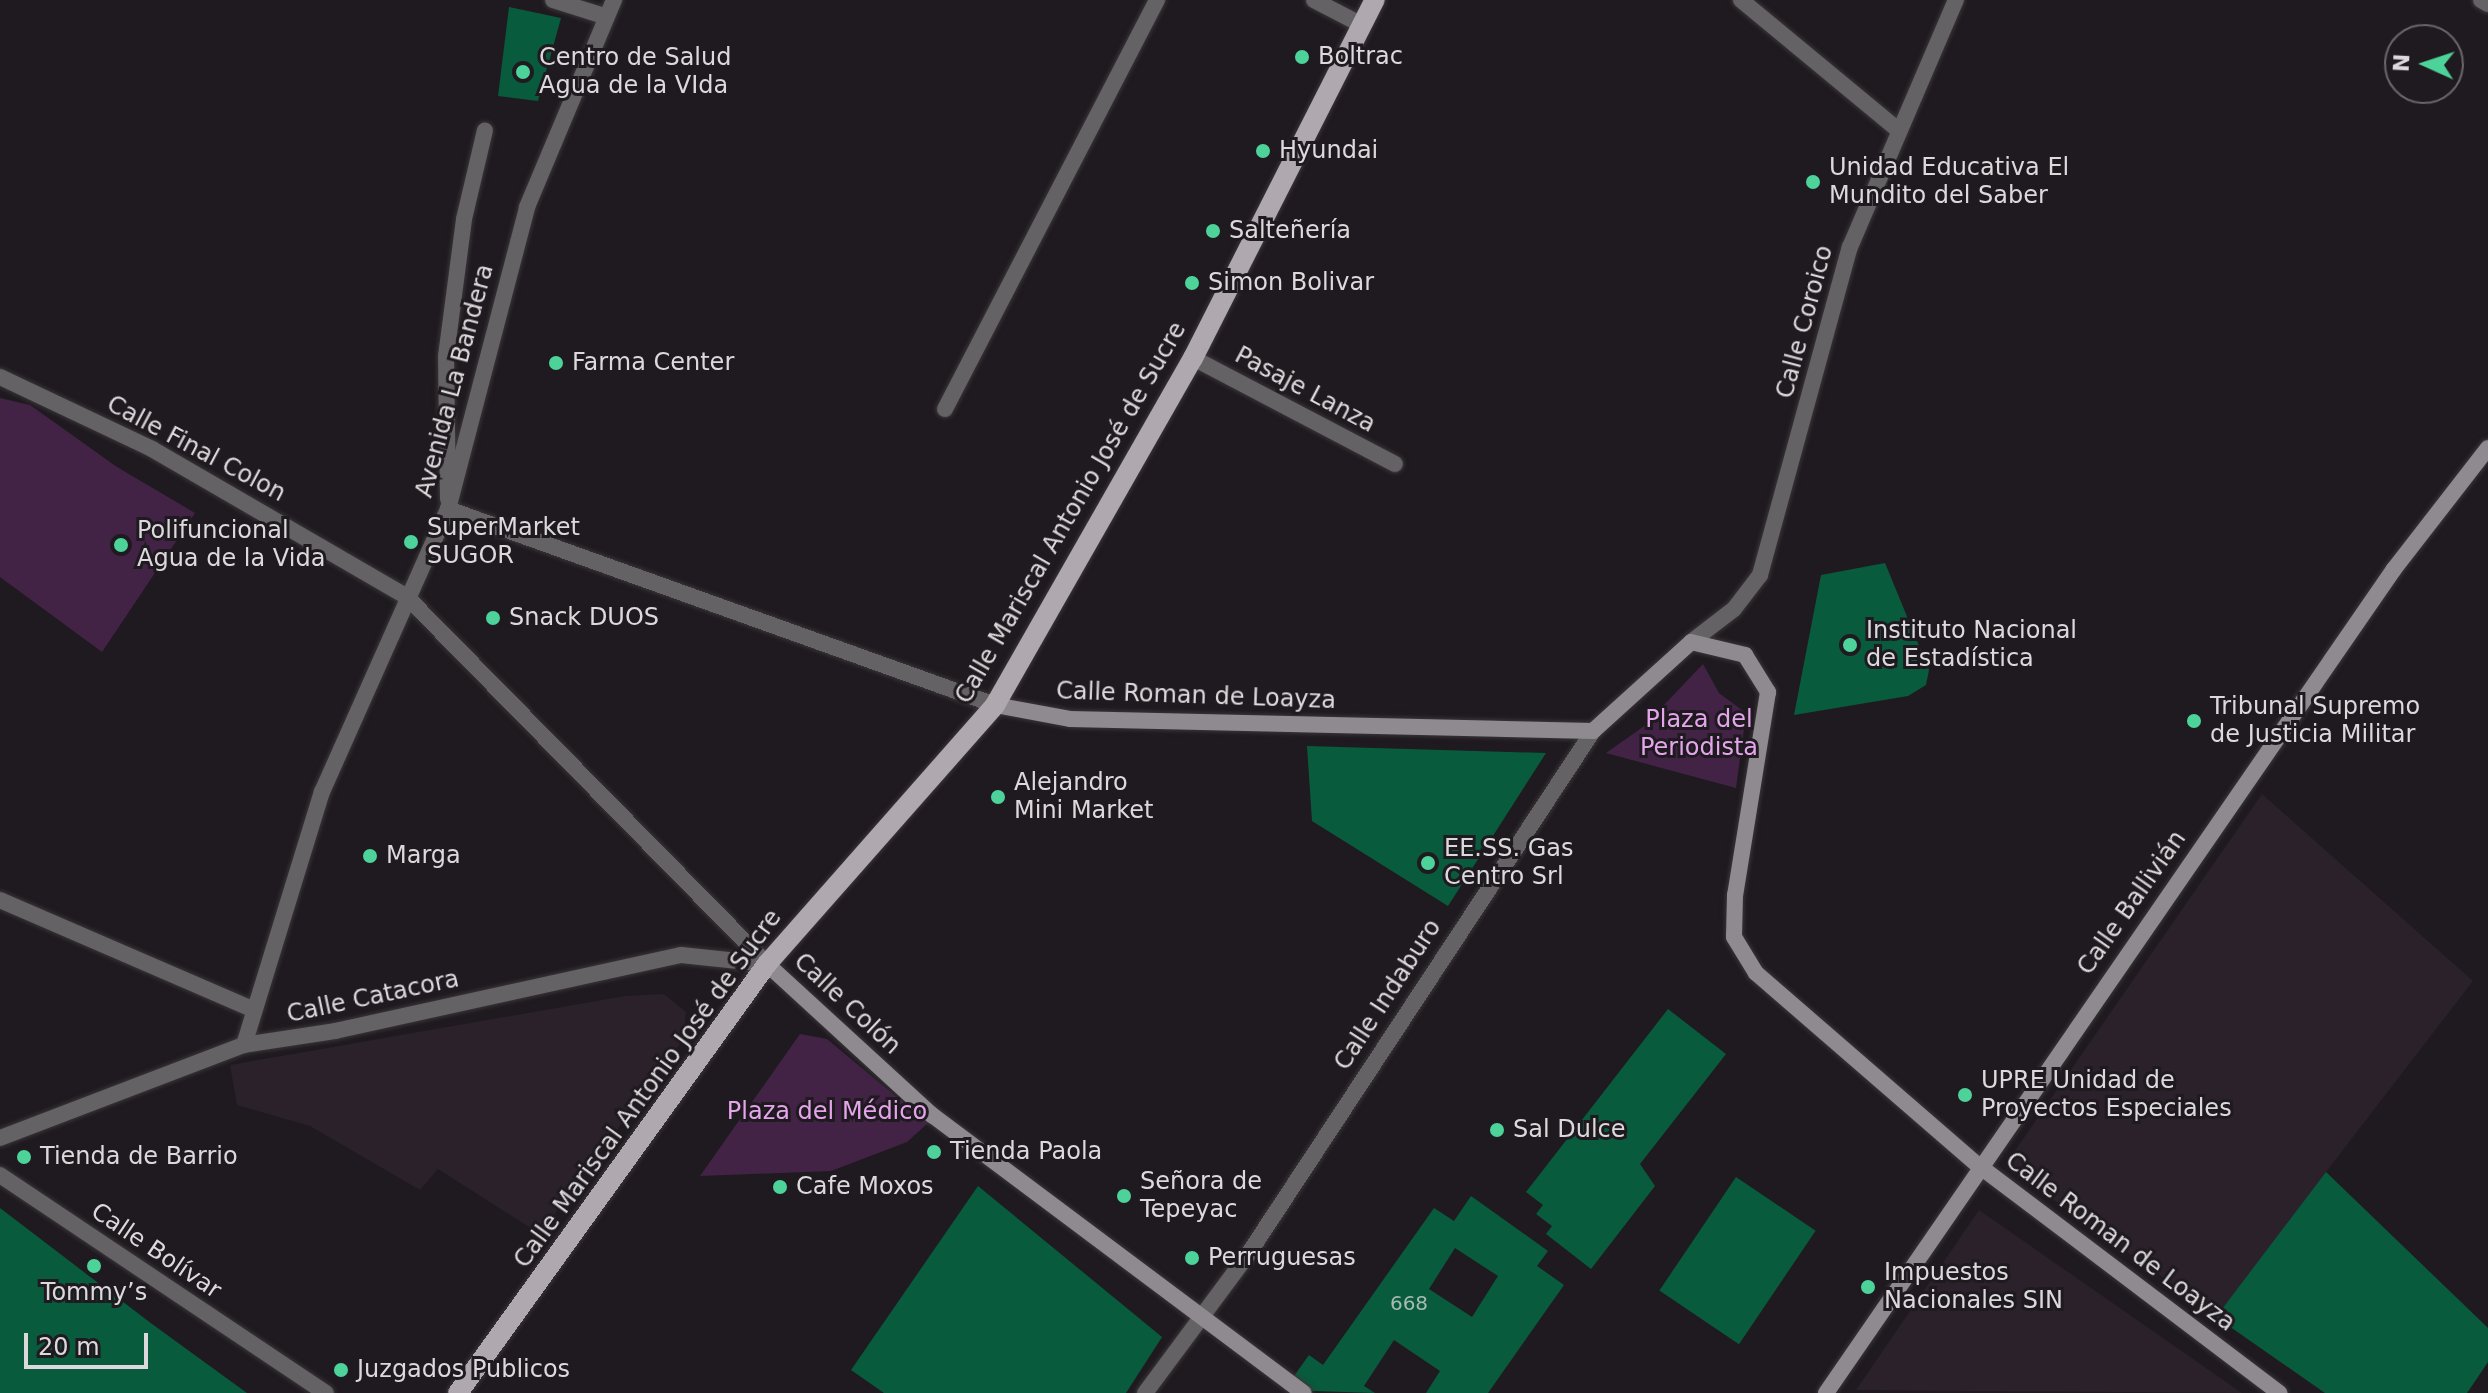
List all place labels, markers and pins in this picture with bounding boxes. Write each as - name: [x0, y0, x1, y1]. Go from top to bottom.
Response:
- place label: Boltrac: [1318, 43, 1403, 71]
- place label: Centro de Salud Agua de la VIda: [539, 44, 731, 100]
- marker: Boltrac: [1293, 48, 1311, 66]
- marker: Centro de Salud Agua de la VIda: [514, 63, 532, 81]
- place label: Hyundai: [1279, 137, 1378, 165]
- marker: Hyundai: [1254, 142, 1272, 160]
- place label: Unidad Educativa El Mundito del Saber: [1829, 154, 2069, 210]
- marker: Unidad Educativa El Mundito del Saber: [1804, 173, 1822, 191]
- place label: Salteñería: [1229, 217, 1351, 245]
- marker: Salteñería: [1204, 222, 1222, 240]
- place label: Simon Bolivar: [1208, 269, 1374, 297]
- marker: Simon Bolivar: [1183, 274, 1201, 292]
- place label: Farma Center: [572, 349, 734, 377]
- marker: Farma Center: [547, 354, 565, 372]
- place label: SuperMarket SUGOR: [427, 514, 580, 570]
- place label: Polifuncional Agua de la Vida: [137, 517, 325, 573]
- marker: SuperMarket SUGOR: [402, 533, 420, 551]
- marker: Polifuncional Agua de la Vida: [112, 536, 130, 554]
- place label: Snack DUOS: [509, 604, 659, 632]
- marker: Snack DUOS: [484, 609, 502, 627]
- place label: Instituto Nacional de Estadística: [1866, 617, 2077, 673]
- marker: Instituto Nacional de Estadística: [1841, 636, 1859, 654]
- place label: Tribunal Supremo de Justicia Militar: [2210, 693, 2420, 749]
- marker: Tribunal Supremo de Justicia Militar: [2185, 712, 2203, 730]
- place label: Alejandro Mini Market: [1014, 769, 1153, 825]
- marker: Alejandro Mini Market: [989, 788, 1007, 806]
- place label: EE.SS. Gas Centro Srl: [1444, 835, 1573, 891]
- place label: Marga: [386, 842, 461, 870]
- marker: Marga: [361, 847, 379, 865]
- marker: EE.SS. Gas Centro Srl: [1419, 854, 1437, 872]
- place label: UPRE Unidad de Proyectos Especiales: [1981, 1067, 2232, 1123]
- marker: UPRE Unidad de Proyectos Especiales: [1956, 1086, 1974, 1104]
- place label: Sal Dulce: [1513, 1116, 1626, 1144]
- marker: Sal Dulce: [1488, 1121, 1506, 1139]
- place label: Tienda Paola: [950, 1138, 1102, 1166]
- place label: Tienda de Barrio: [40, 1143, 238, 1171]
- marker: Tienda Paola: [925, 1143, 943, 1161]
- marker: Tienda de Barrio: [15, 1148, 33, 1166]
- place label: Señora de Tepeyac: [1140, 1168, 1262, 1224]
- place label: Cafe Moxos: [796, 1173, 934, 1201]
- marker: Cafe Moxos: [771, 1178, 789, 1196]
- marker: Señora de Tepeyac: [1115, 1187, 1133, 1205]
- place label: Perruguesas: [1208, 1244, 1356, 1272]
- marker: Perruguesas: [1183, 1249, 1201, 1267]
- marker: Tommy’s: [85, 1257, 103, 1275]
- place label: Impuestos Nacionales SIN: [1884, 1259, 2063, 1315]
- marker: Impuestos Nacionales SIN: [1859, 1278, 1877, 1296]
- place label: Tommy’s: [41, 1279, 147, 1307]
- place label: Juzgados Publicos: [357, 1356, 570, 1384]
- marker: Juzgados Publicos: [332, 1361, 350, 1379]

